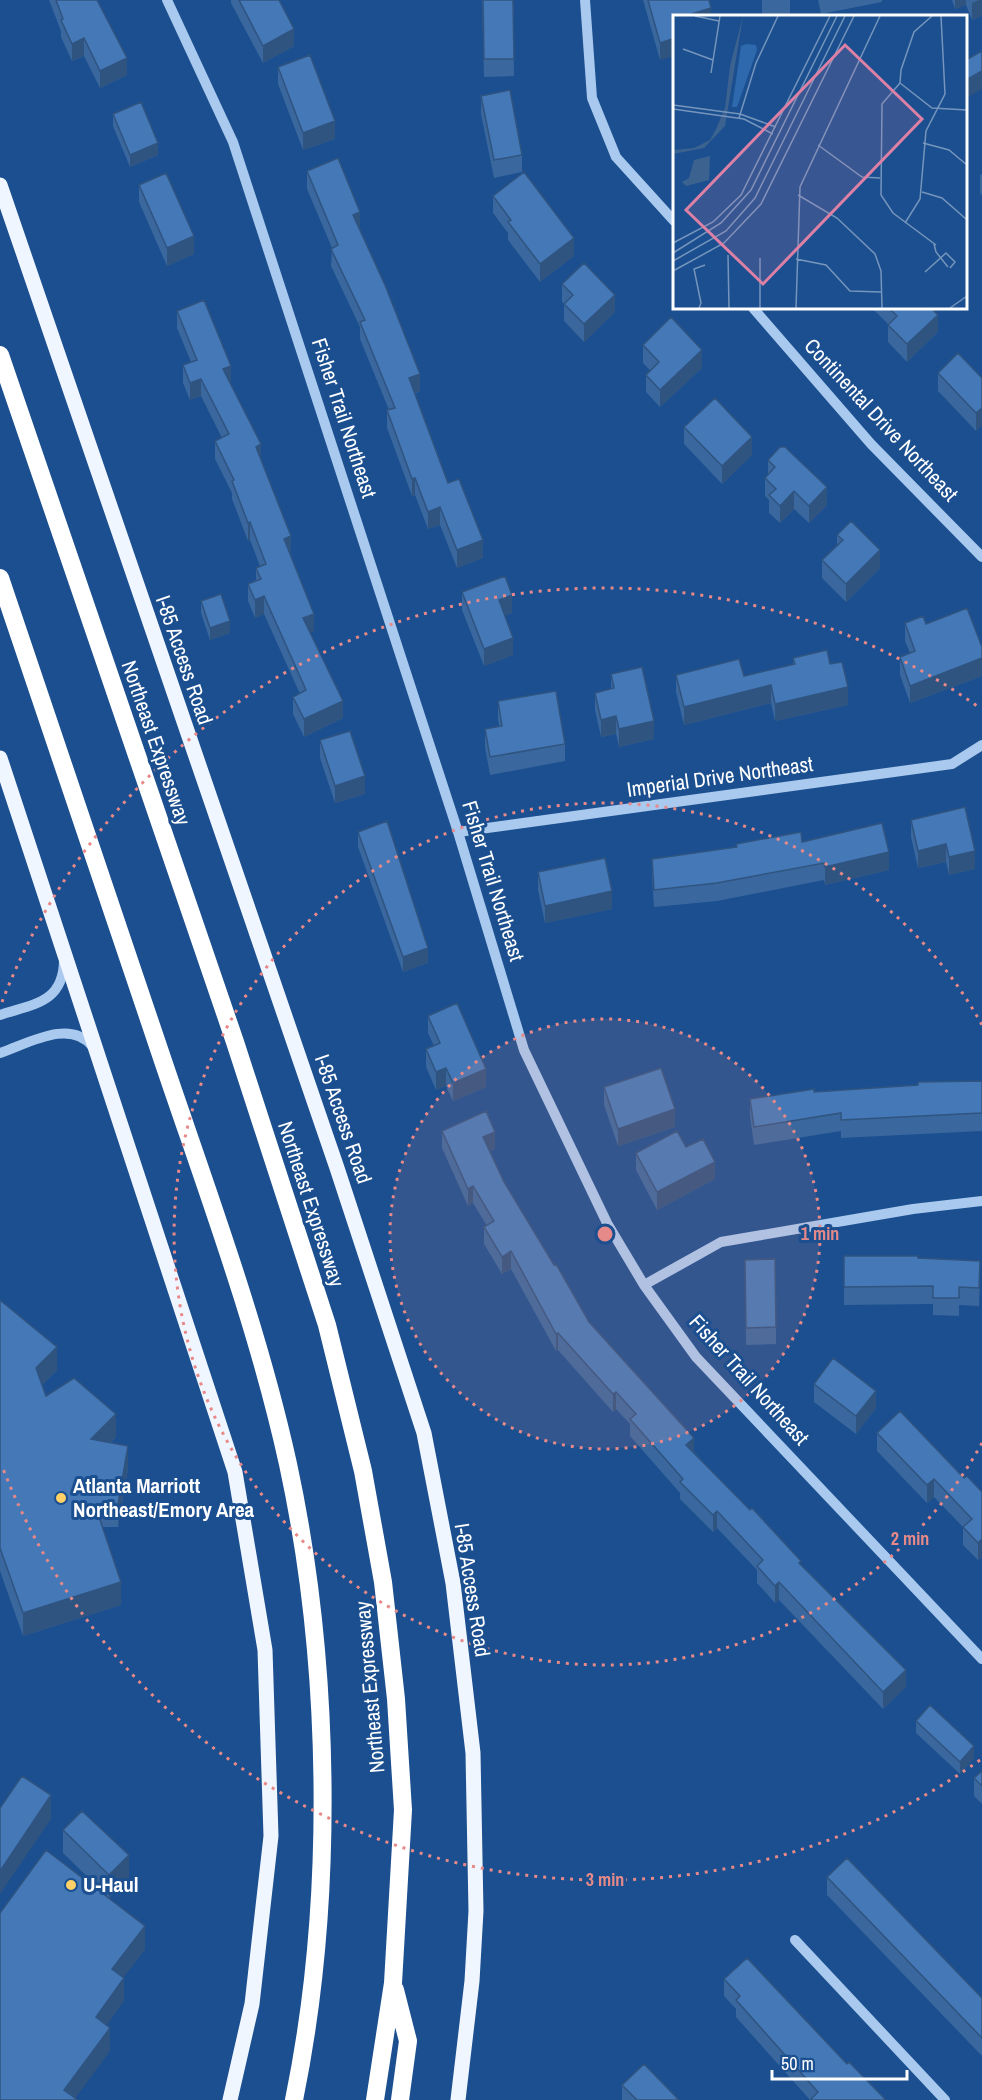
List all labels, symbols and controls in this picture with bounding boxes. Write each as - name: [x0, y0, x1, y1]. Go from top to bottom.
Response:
- inset map: [673, 15, 967, 309]
- street label: Continental Drive Northeast: [798, 332, 965, 508]
- street label: Fisher Trail Northeast: [305, 334, 384, 502]
- street label: I-85 Access Road: [149, 591, 220, 728]
- street label: Northeast Expressway: [115, 657, 198, 829]
- street label: Imperial Drive Northeast: [625, 749, 815, 804]
- street label: Fisher Trail Northeast: [455, 797, 532, 965]
- street label: I-85 Access Road: [308, 1050, 379, 1187]
- street label: Northeast Expressway: [271, 1117, 352, 1291]
- text: 1 min: [801, 1221, 839, 1246]
- centre of rings: [595, 1224, 615, 1244]
- street label: Fisher Trail Northeast: [683, 1308, 816, 1451]
- place label: Atlanta Marriott Northeast/Emory Area: [73, 1471, 255, 1524]
- marker: Atlanta Marriott Northeast/Emory Area: [54, 1491, 68, 1505]
- street label: I-85 Access Road: [448, 1521, 497, 1659]
- text: 2 min: [891, 1526, 929, 1551]
- street label: Northeast Expressway: [348, 1600, 391, 1774]
- text: 3 min: [586, 1867, 624, 1892]
- place label: U-Haul: [83, 1870, 138, 1899]
- marker: U-Haul: [64, 1878, 78, 1892]
- scale bar: [772, 2043, 907, 2081]
- text: 50 m: [781, 2051, 814, 2076]

